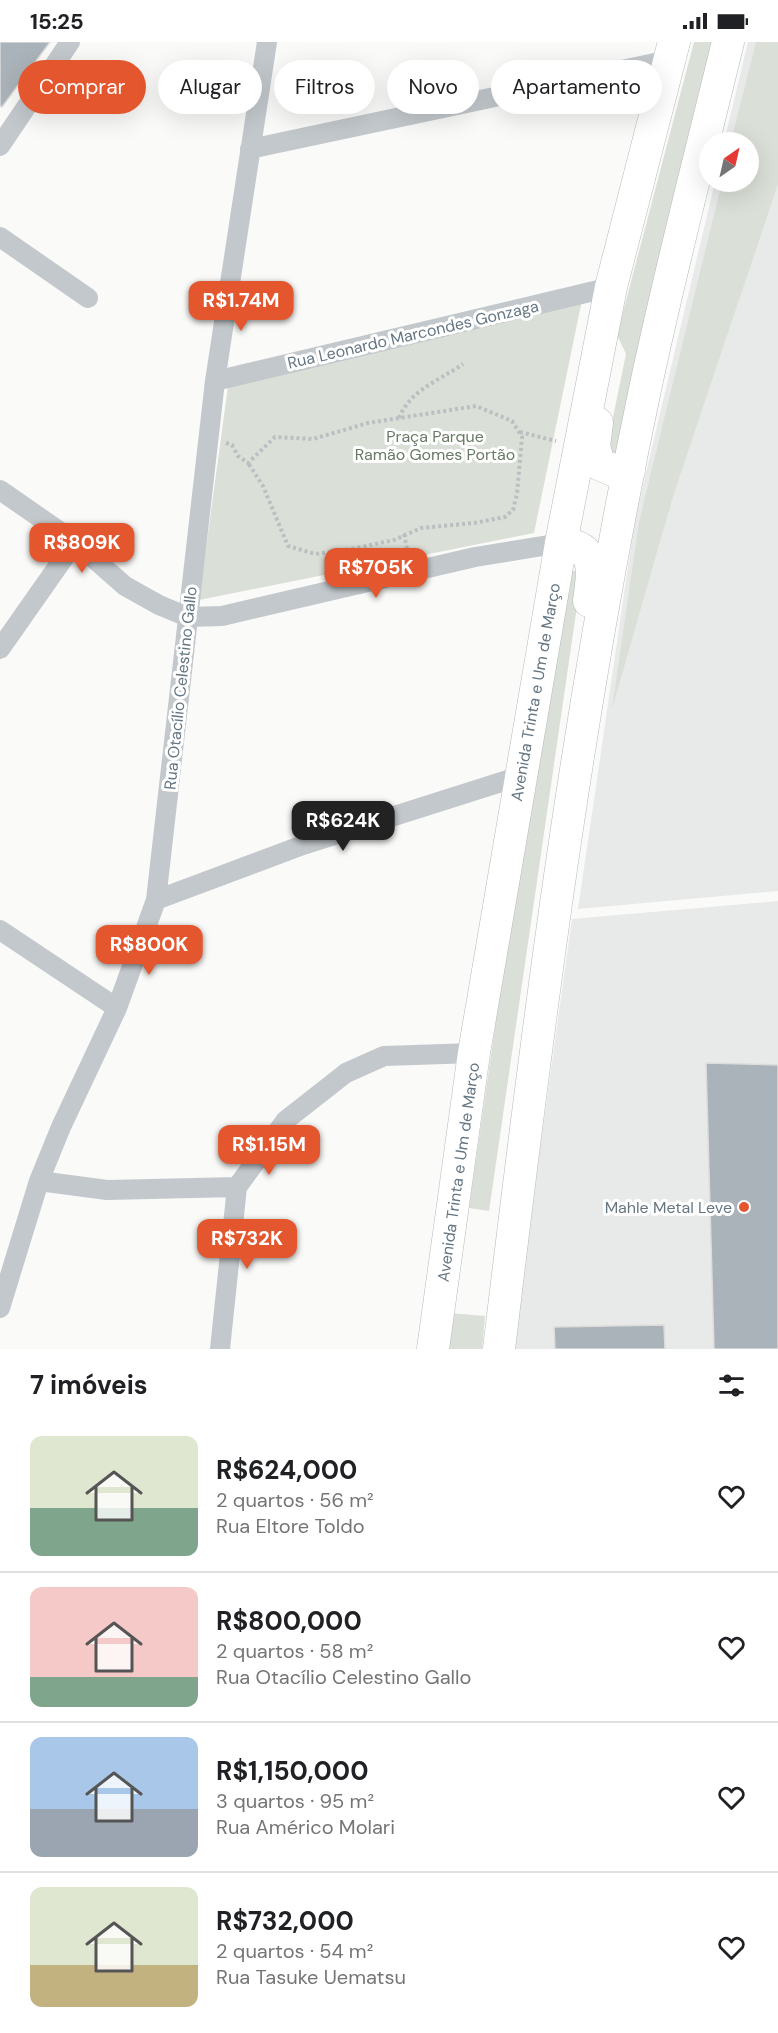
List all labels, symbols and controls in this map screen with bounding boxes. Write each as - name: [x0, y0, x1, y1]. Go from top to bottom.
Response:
- text: 15:25: [30, 7, 84, 36]
- chip: Comprar: [18, 60, 146, 114]
- chip: Alugar: [158, 60, 262, 114]
- chip: Filtros: [274, 60, 375, 114]
- chip: Novo: [387, 60, 479, 114]
- chip: Apartamento: [491, 60, 662, 114]
- north arrow: [699, 132, 759, 192]
- map controls: [699, 132, 759, 192]
- pin: R$1.74M: [186, 281, 296, 332]
- text: R$1.74M: [203, 287, 279, 313]
- street label: Rua Leonardo Marcondes Gonzaga: [286, 295, 541, 374]
- park label: Praça Parque Ramão Gomes Portão: [355, 426, 515, 465]
- pin: R$809K: [33, 523, 131, 574]
- text: R$809K: [43, 529, 121, 555]
- pin: R$705K: [327, 548, 425, 599]
- text: R$705K: [339, 554, 413, 580]
- street label: Avenida Trinta e Um de Março: [506, 581, 565, 803]
- street label: Rua Otacílio Celestino Gallo: [159, 585, 202, 791]
- pin: R$624K: [294, 801, 392, 852]
- text: R$624K: [306, 807, 380, 833]
- pin: R$800K: [100, 925, 198, 976]
- text: R$800K: [110, 931, 188, 957]
- street label: Avenida Trinta e Um de Março: [433, 1061, 484, 1283]
- pin: R$1.15M: [214, 1125, 324, 1176]
- text: R$1.15M: [232, 1131, 306, 1157]
- place label: Mahle Metal Leve: [605, 1197, 732, 1218]
- marker: Mahle Metal Leve: [737, 1200, 751, 1214]
- pin: R$732K: [198, 1219, 296, 1270]
- text: R$732K: [211, 1225, 283, 1251]
- text: 7 imóveis: [30, 1368, 148, 1402]
- icon: filters: [715, 1369, 748, 1402]
- text: R$624,000: [216, 1453, 357, 1487]
- icon: home: [78, 1460, 150, 1532]
- icon: heart: [715, 1480, 748, 1513]
- text: 2 quartos · 56 m²: [216, 1487, 374, 1513]
- text: Rua Eltore Toldo: [216, 1513, 365, 1539]
- text: R$800,000: [216, 1604, 362, 1638]
- icon: home: [78, 1611, 150, 1683]
- icon: heart: [715, 1631, 748, 1664]
- text: 2 quartos · 58 m²: [216, 1638, 373, 1664]
- text: Rua Otacílio Celestino Gallo: [216, 1664, 471, 1690]
- text: R$1,150,000: [216, 1754, 368, 1788]
- icon: home: [78, 1761, 150, 1833]
- icon: heart: [715, 1781, 748, 1814]
- text: 3 quartos · 95 m²: [216, 1788, 374, 1814]
- text: Rua Américo Molari: [216, 1814, 395, 1840]
- text: R$732,000: [216, 1904, 354, 1938]
- icon: home: [78, 1911, 150, 1983]
- icon: heart: [715, 1931, 748, 1964]
- text: 2 quartos · 54 m²: [216, 1938, 373, 1964]
- text: Rua Tasuke Uematsu: [216, 1964, 406, 1990]

